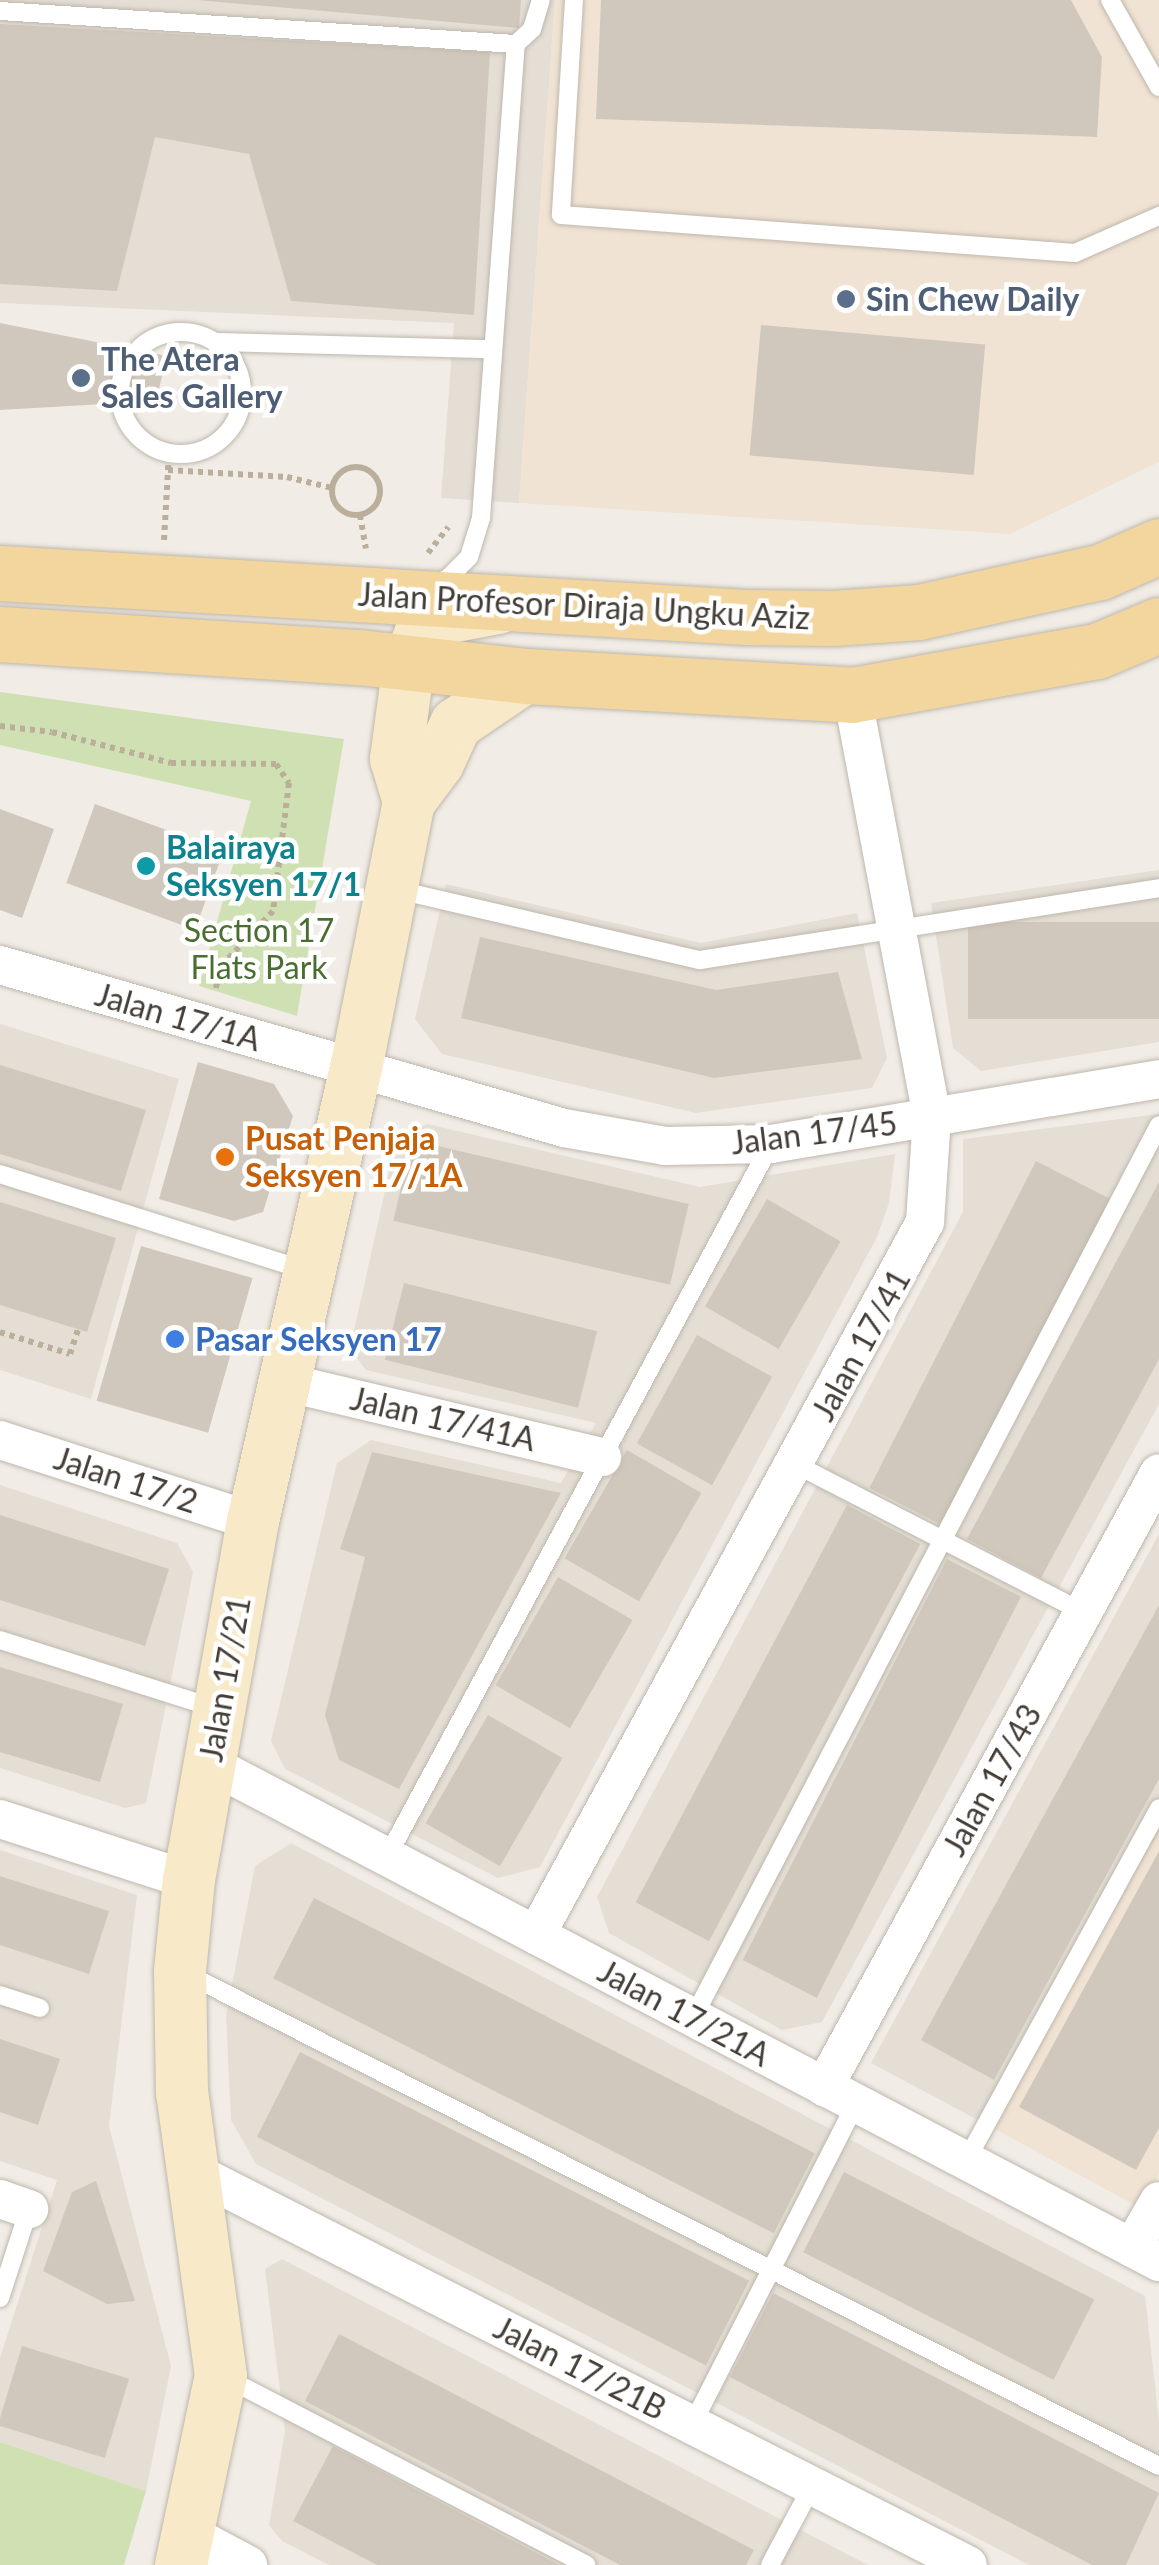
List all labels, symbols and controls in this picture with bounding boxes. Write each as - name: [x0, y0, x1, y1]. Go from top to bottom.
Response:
- place label: Sin Chew Daily: [866, 280, 1080, 318]
- marker: Sin Chew Daily: [835, 288, 857, 310]
- place label: The Atera Sales Gallery: [101, 341, 283, 416]
- marker: The Atera Sales Gallery: [70, 367, 92, 389]
- street label: Jalan Profesor Diraja Ungku Aziz: [356, 575, 812, 637]
- place label: Balairaya Seksyen 17/1: [166, 829, 361, 904]
- marker: Balairaya Seksyen 17/1: [135, 855, 157, 877]
- park label: Section 17 Flats Park: [184, 912, 334, 987]
- street label: Jalan 17/1A: [91, 975, 265, 1059]
- street label: Jalan 17/45: [729, 1104, 899, 1162]
- place label: Pusat Penjaja Seksyen 17/1A: [245, 1120, 463, 1195]
- marker: Pusat Penjaja Seksyen 17/1A: [214, 1146, 236, 1168]
- street label: Jalan 17/41: [804, 1263, 918, 1427]
- place label: Pasar Seksyen 17: [195, 1320, 442, 1358]
- marker: Pasar Seksyen 17: [164, 1328, 186, 1350]
- street label: Jalan 17/41A: [347, 1379, 539, 1459]
- street label: Jalan 17/2: [49, 1439, 203, 1521]
- street label: Jalan 17/21: [192, 1593, 258, 1765]
- street label: Jalan 17/43: [935, 1698, 1049, 1862]
- street label: Jalan 17/21A: [592, 1952, 776, 2074]
- street label: Jalan 17/21B: [488, 2308, 672, 2428]

